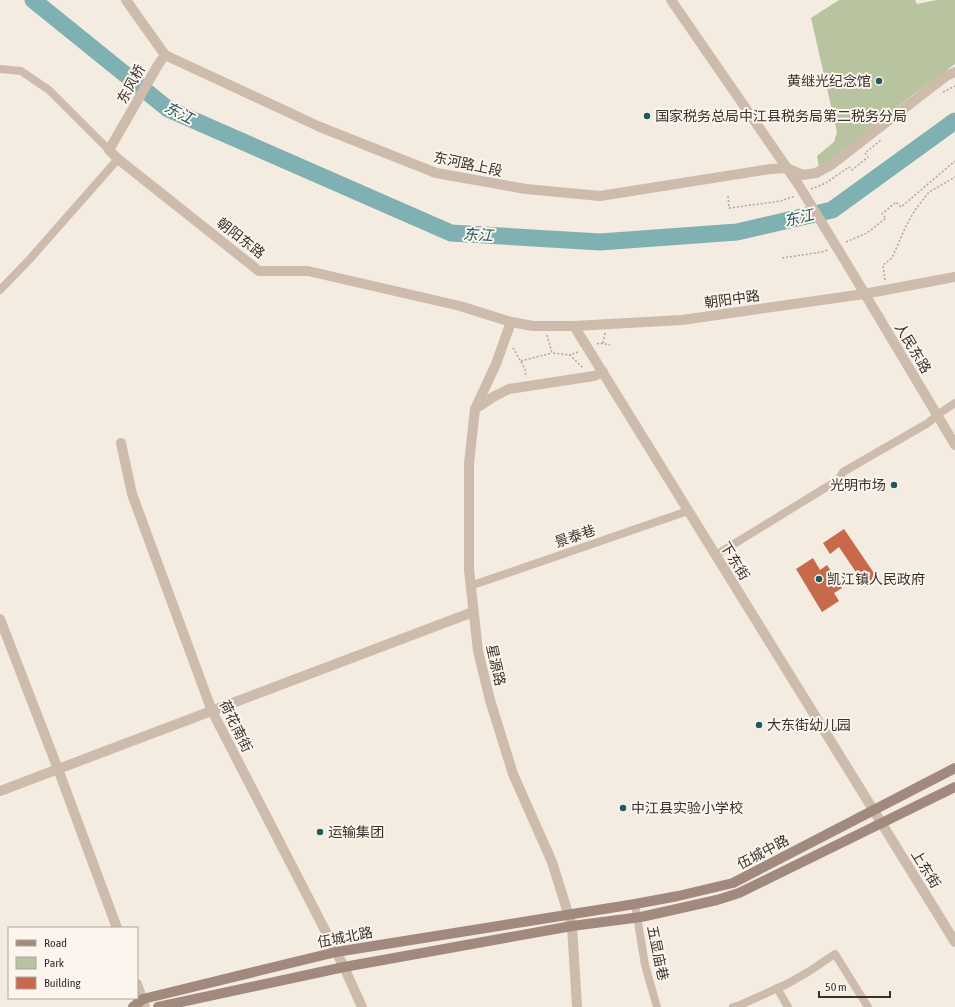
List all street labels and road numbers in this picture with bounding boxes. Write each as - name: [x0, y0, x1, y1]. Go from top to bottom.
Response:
- street label: 东风桥: [114, 62, 148, 106]
- street label: 东河路上段: [432, 149, 504, 179]
- street label: 朝阳东路: [214, 214, 268, 262]
- street label: 朝阳中路: [703, 287, 761, 311]
- street label: 人民东路: [892, 320, 934, 376]
- street label: 景泰巷: [553, 522, 597, 550]
- street label: 下东街: [717, 539, 753, 583]
- street label: 星源路: [483, 643, 509, 687]
- street label: 荷花南街: [217, 697, 255, 755]
- street label: 伍城中路: [735, 832, 791, 872]
- street label: 上东街: [908, 847, 944, 891]
- street label: 伍城北路: [316, 924, 374, 950]
- street label: 五显庙巷: [644, 924, 672, 982]

